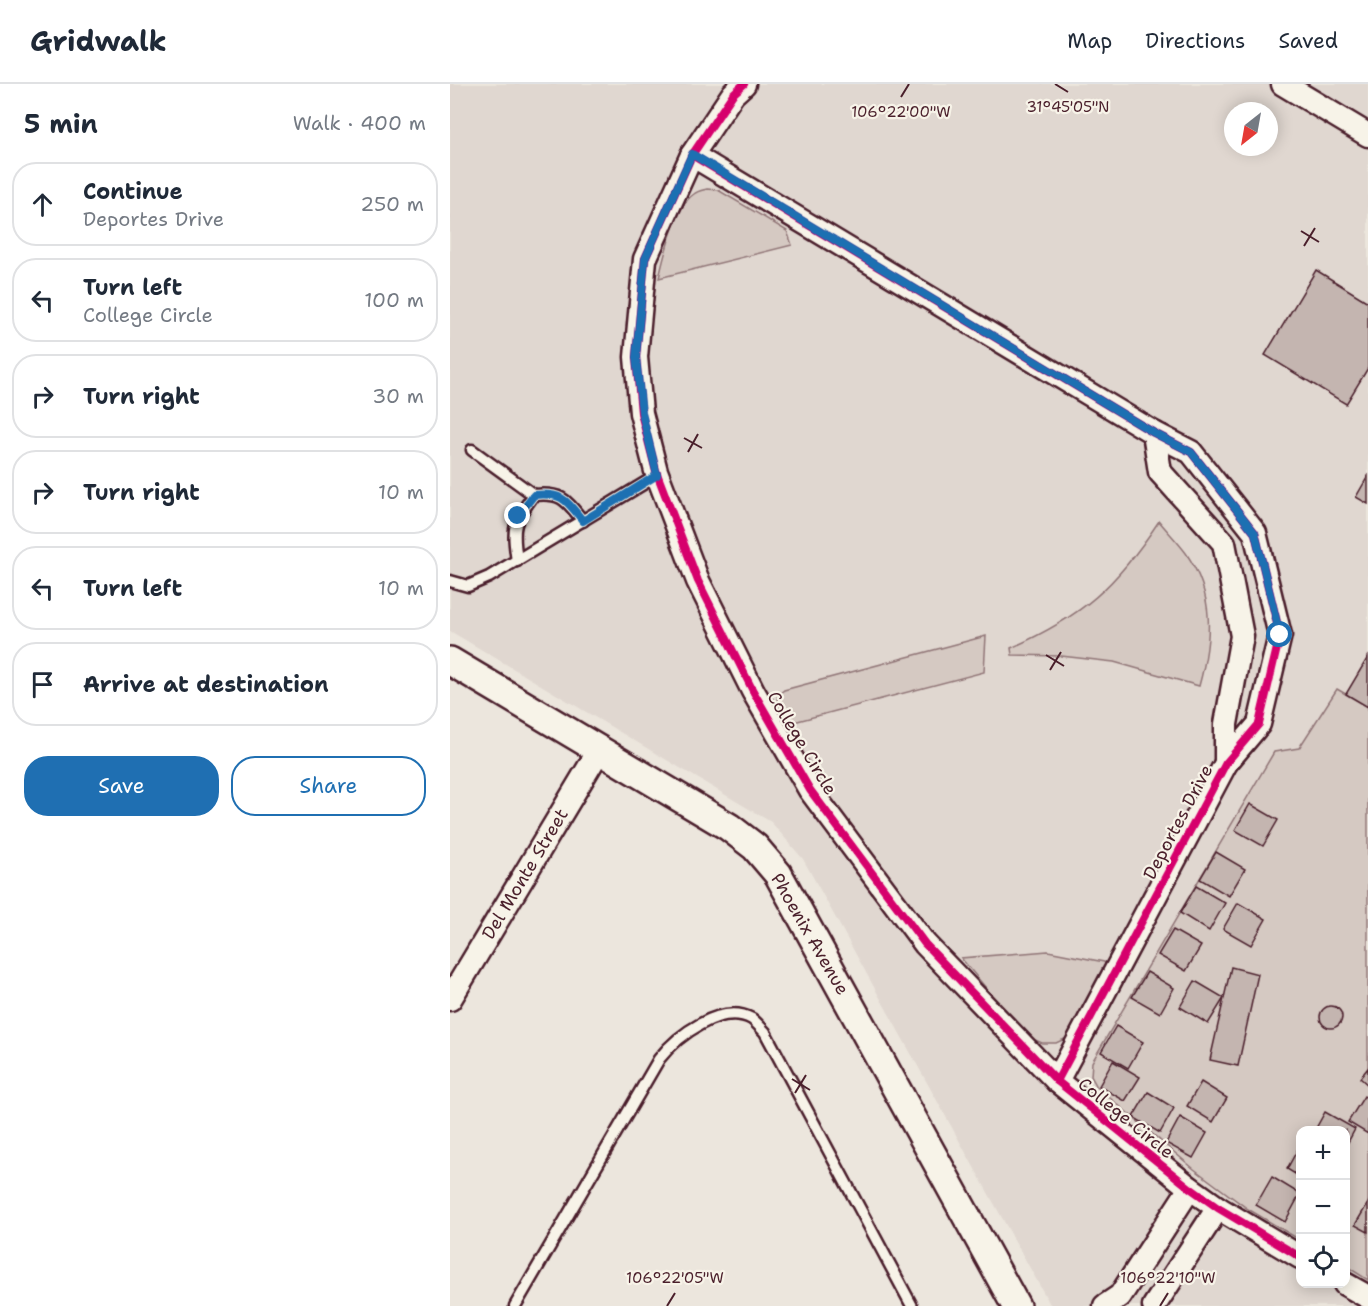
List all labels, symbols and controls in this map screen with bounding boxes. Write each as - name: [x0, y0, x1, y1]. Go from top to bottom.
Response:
- text: Gridwalk: [30, 22, 167, 60]
- text: Map: [1067, 27, 1112, 55]
- text: Directions: [1145, 27, 1245, 55]
- text: Saved: [1278, 27, 1338, 55]
- text: 31°45'05"N: [1026, 97, 1110, 117]
- text: 106°22'00"W: [851, 102, 951, 122]
- north arrow: [1224, 102, 1278, 156]
- text: 5 min: [24, 106, 98, 141]
- text: Walk · 400 m: [293, 110, 426, 136]
- text: Continue: [83, 177, 183, 206]
- icon: ahead: [26, 188, 59, 221]
- text: 250 m: [360, 191, 424, 217]
- text: Deportes Drive: [83, 206, 224, 232]
- text: Turn left: [83, 273, 182, 302]
- icon: left: [26, 284, 59, 317]
- text: 100 m: [364, 287, 424, 313]
- text: College Circle: [83, 302, 213, 328]
- icon: right: [26, 380, 59, 413]
- text: Turn right: [83, 382, 200, 411]
- text: 30 m: [372, 383, 424, 409]
- icon: right: [26, 476, 59, 509]
- text: Turn right: [83, 478, 200, 507]
- text: 10 m: [378, 479, 424, 505]
- route end: [504, 502, 530, 528]
- icon: left: [26, 572, 59, 605]
- text: Turn left: [83, 574, 182, 603]
- text: 10 m: [378, 575, 424, 601]
- route start: [1266, 621, 1292, 647]
- icon: arrive: [26, 668, 59, 701]
- text: Arrive at destination: [83, 670, 329, 699]
- street label: College Circle: [762, 687, 842, 799]
- button: Save: [24, 756, 219, 816]
- button: Share: [231, 756, 426, 816]
- street label: Deportes Drive: [1138, 760, 1218, 884]
- street label: Del Monte Street: [476, 804, 574, 944]
- street label: Phoenix Avenue: [765, 869, 855, 999]
- street label: College Circle: [1073, 1072, 1179, 1164]
- map controls: [1296, 1126, 1350, 1288]
- button: +: [1296, 1126, 1350, 1180]
- button: −: [1296, 1180, 1350, 1234]
- button: locate: [1296, 1234, 1350, 1288]
- text: 106°22'05"W: [626, 1268, 724, 1288]
- text: 106°22'10"W: [1120, 1268, 1216, 1288]

